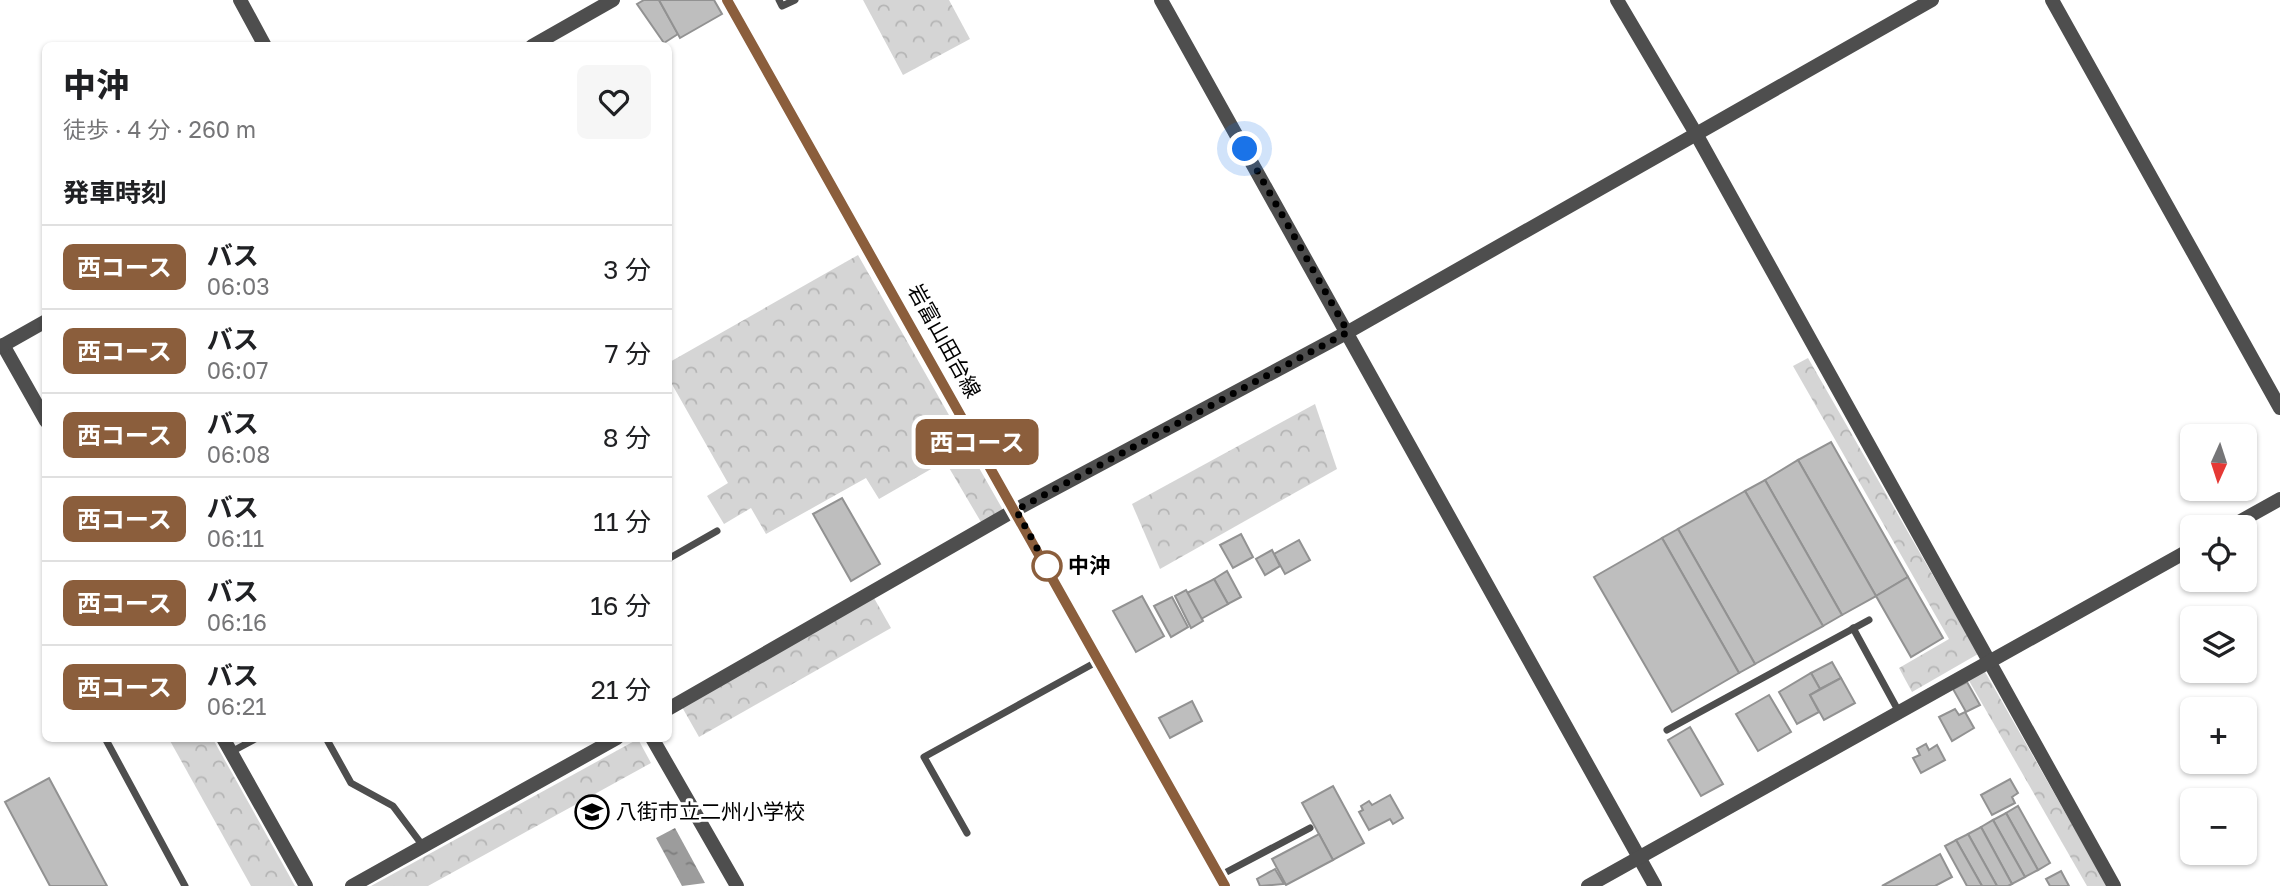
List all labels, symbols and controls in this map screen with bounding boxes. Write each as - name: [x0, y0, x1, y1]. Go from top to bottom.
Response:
- text: 中沖: [63, 65, 129, 104]
- button: heart: [577, 65, 651, 139]
- text: 徒歩 · 4 分 · 260 m: [63, 115, 256, 143]
- your location: [1227, 131, 1262, 166]
- text: 発車時刻: [63, 177, 167, 208]
- text: バス: [207, 240, 259, 271]
- text: 西コース: [77, 252, 172, 281]
- text: 3 分: [603, 254, 651, 285]
- text: 06:03: [207, 272, 270, 300]
- street label: 岩富山田台線: [903, 279, 987, 402]
- text: バス: [207, 324, 259, 355]
- text: 西コース: [77, 336, 172, 365]
- text: 7 分: [605, 338, 651, 369]
- text: 06:07: [207, 356, 268, 384]
- text: バス: [207, 408, 259, 439]
- line badge: 西コース: [928, 419, 1026, 465]
- text: 西コース: [77, 420, 172, 449]
- text: 8 分: [603, 422, 651, 453]
- north arrow: [2180, 424, 2258, 500]
- map controls: [2180, 424, 2257, 865]
- text: 西コース: [930, 427, 1024, 456]
- text: 06:08: [207, 440, 270, 468]
- text: バス: [207, 492, 259, 523]
- text: 西コース: [77, 504, 172, 533]
- text: 11 分: [593, 506, 651, 537]
- button: locate: [2180, 515, 2257, 592]
- text: 06:11: [207, 524, 264, 552]
- marker: 中沖: [1032, 551, 1062, 581]
- place label: 中沖: [1068, 552, 1110, 578]
- text: バス: [207, 576, 259, 607]
- text: 西コース: [77, 588, 172, 617]
- text: 16 分: [590, 590, 651, 621]
- button: layers: [2180, 606, 2257, 683]
- text: 06:16: [207, 608, 267, 636]
- text: バス: [207, 660, 259, 691]
- text: 西コース: [77, 672, 172, 701]
- text: 21 分: [591, 674, 651, 705]
- text: 06:21: [207, 692, 266, 720]
- button: +: [2180, 697, 2257, 774]
- button: −: [2180, 788, 2257, 865]
- school or university icon: 八街市立二州小学校: [573, 793, 611, 831]
- place label: 八街市立二州小学校: [616, 798, 805, 824]

